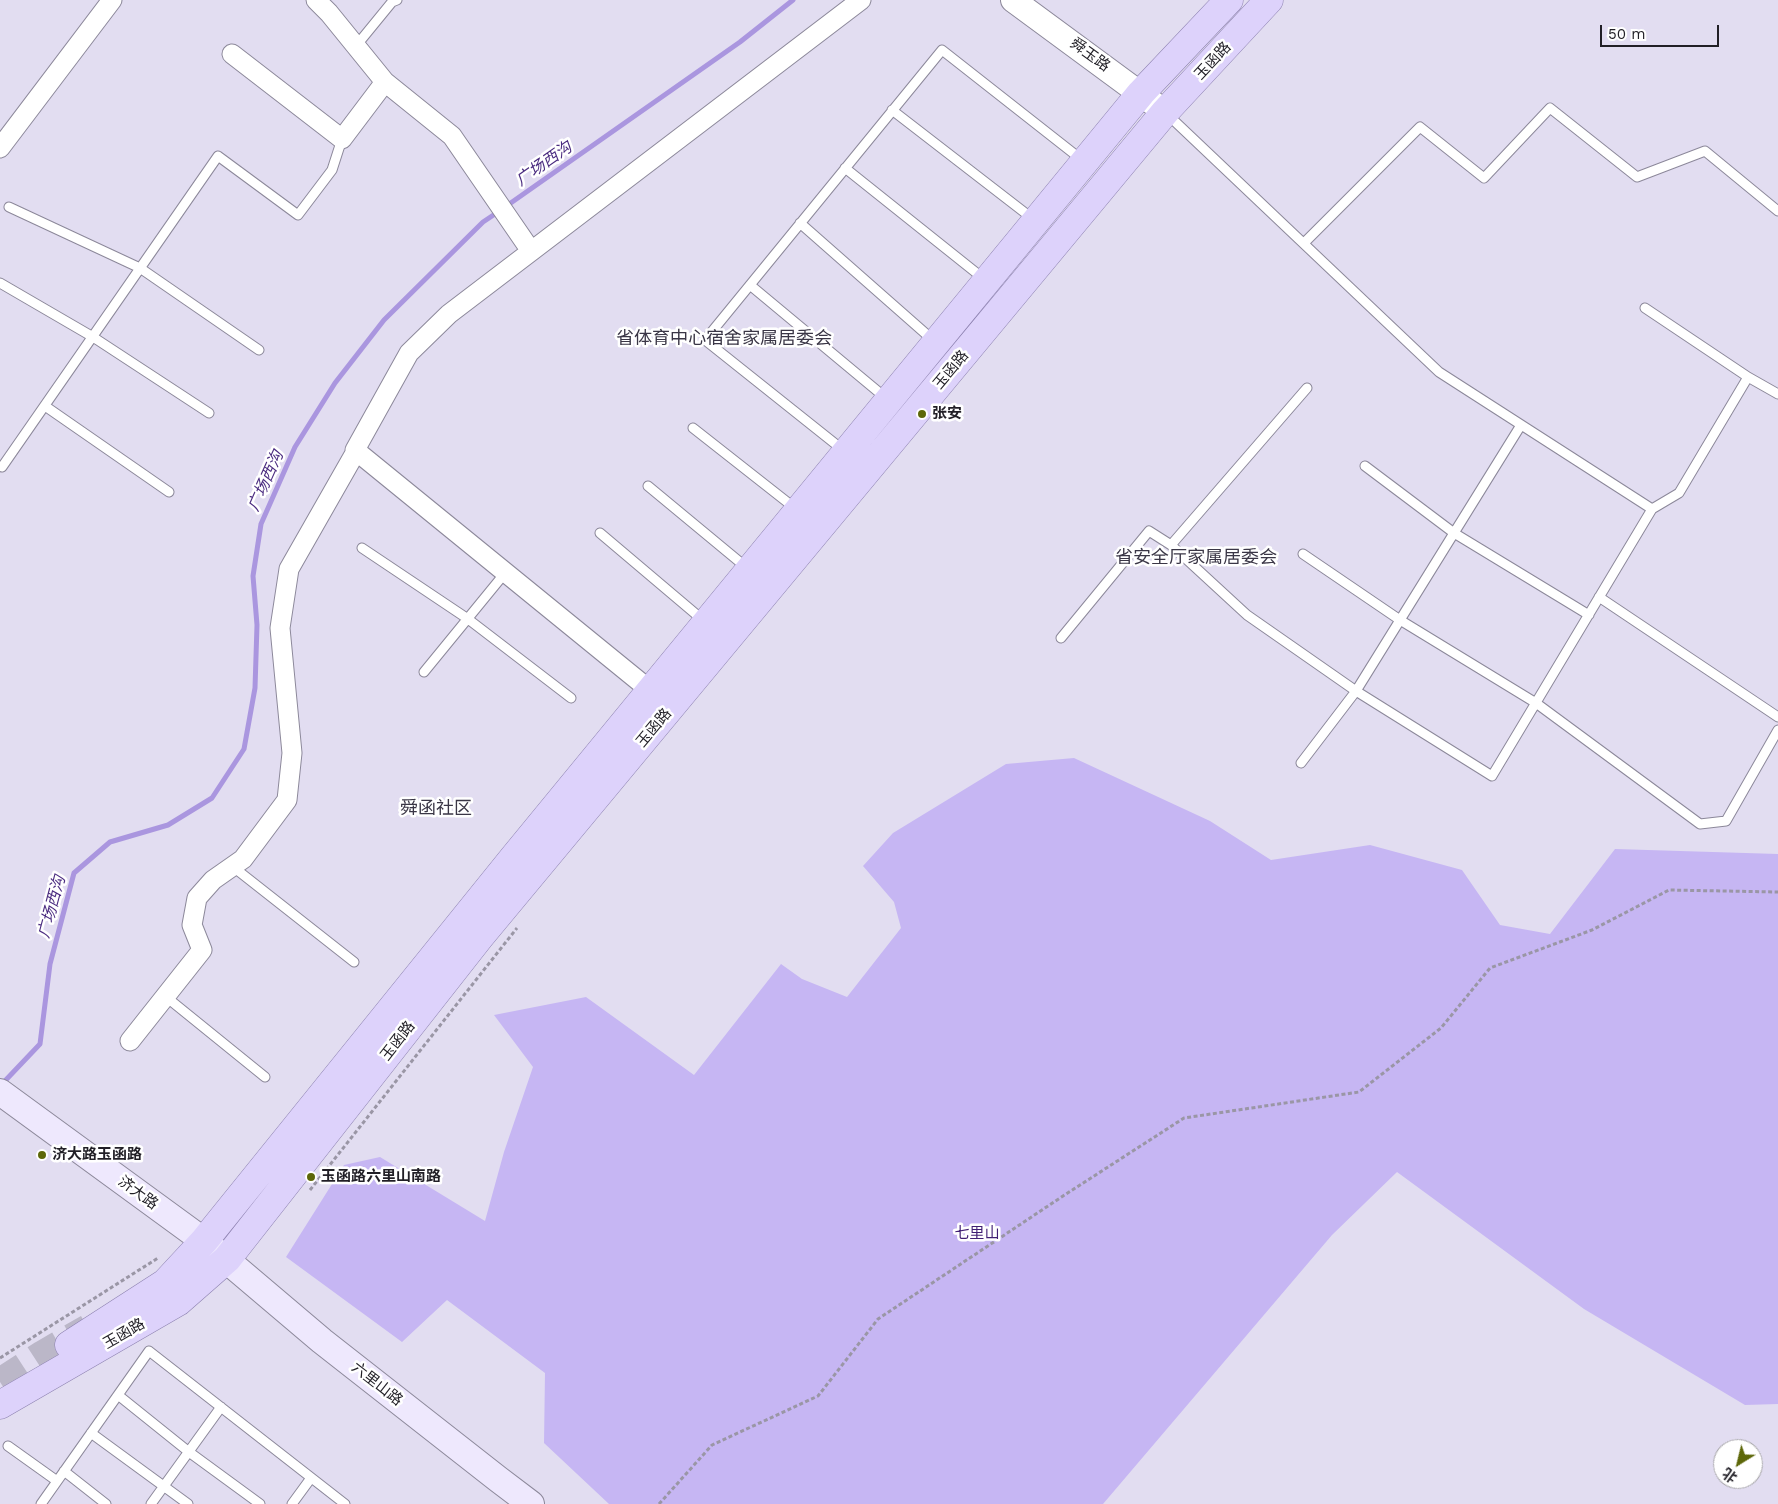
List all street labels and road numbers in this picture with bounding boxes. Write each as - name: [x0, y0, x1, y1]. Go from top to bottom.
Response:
- street label: 舜玉路: [1067, 34, 1113, 76]
- street label: 玉函路: [1191, 38, 1235, 84]
- street label: 玉函路: [930, 347, 972, 393]
- street label: 玉函路: [633, 705, 675, 751]
- street label: 玉函路: [377, 1018, 419, 1064]
- street label: 济大路: [115, 1172, 161, 1214]
- street label: 玉函路: [100, 1315, 148, 1353]
- street label: 六里山路: [348, 1358, 406, 1410]

